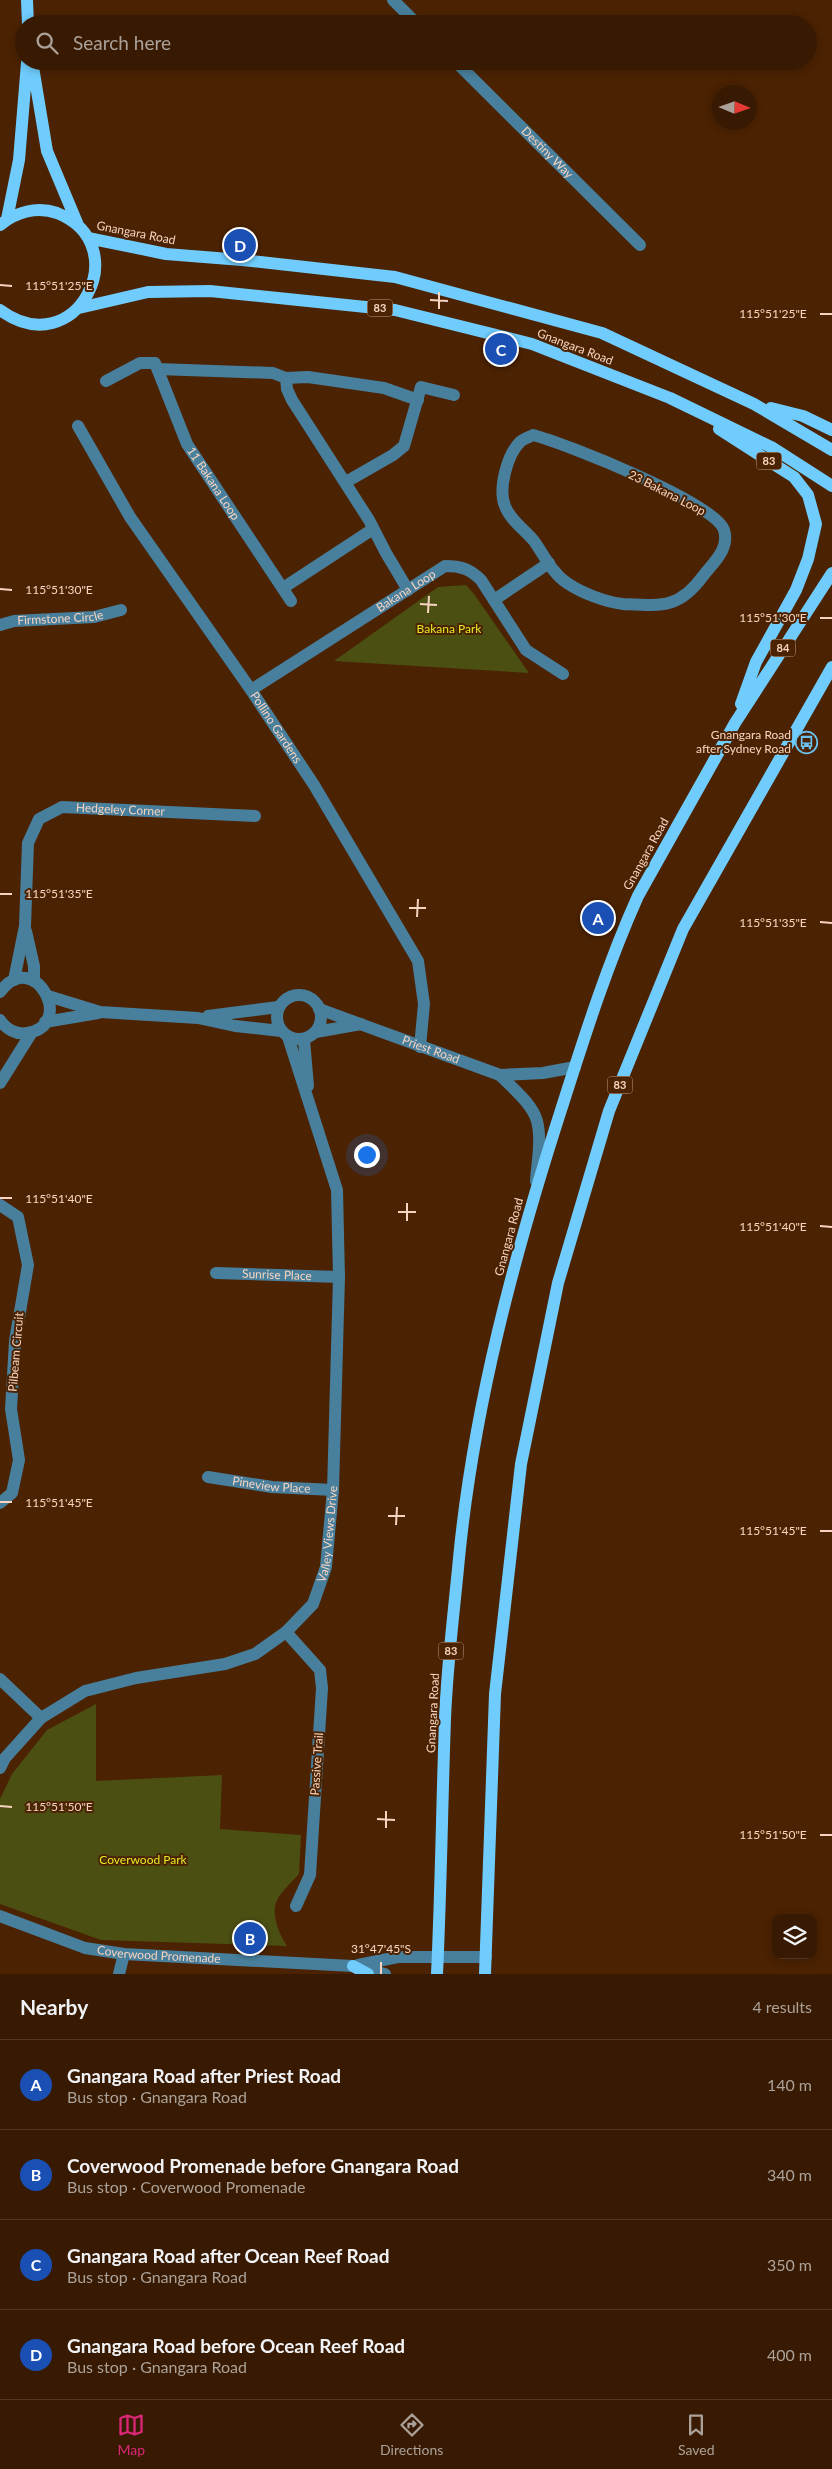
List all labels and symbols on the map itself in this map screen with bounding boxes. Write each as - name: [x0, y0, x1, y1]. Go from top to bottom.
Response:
- north arrow: [712, 85, 757, 130]
- street label: Destiny Way: [518, 123, 577, 182]
- street label: Gnangara Road: [95, 217, 177, 248]
- pin: D: [224, 226, 256, 264]
- text: 115°51'25"E: [25, 278, 93, 293]
- road number: 83: [368, 300, 392, 316]
- text: 115°51'25"E: [739, 306, 807, 321]
- street label: Gnangara Road: [535, 325, 615, 368]
- pin: C: [485, 330, 517, 368]
- street label: 11 Bakana Loop: [184, 444, 243, 523]
- road number: 83: [756, 452, 782, 470]
- street label: 23 Bakana Loop: [626, 467, 709, 519]
- street label: Bakana Loop: [373, 566, 438, 615]
- text: 115°51'30"E: [25, 582, 93, 597]
- street label: Firmstone Circle: [17, 607, 105, 628]
- text: 115°51'30"E: [739, 610, 807, 625]
- park label: Bakana Park: [417, 621, 482, 636]
- road number: 84: [770, 640, 796, 656]
- street label: Pollino Gardens: [247, 689, 305, 766]
- place label: Gnangara Road after Sydney Road: [696, 727, 791, 756]
- bus stop icon: Gnangara Road after Sydney Road: [795, 730, 819, 754]
- street label: Hedgeley Corner: [76, 800, 166, 819]
- street label: Gnangara Road: [620, 815, 672, 892]
- text: 115°51'35"E: [25, 886, 93, 901]
- pin: A: [582, 899, 614, 937]
- text: 115°51'35"E: [739, 915, 807, 930]
- street label: Priest Road: [400, 1032, 462, 1067]
- road number: 83: [608, 1076, 632, 1094]
- your location: [354, 1142, 380, 1168]
- text: 115°51'40"E: [25, 1191, 93, 1206]
- street label: Gnangara Road: [491, 1196, 526, 1278]
- text: 115°51'40"E: [739, 1219, 807, 1234]
- street label: Sunrise Place: [242, 1266, 312, 1283]
- street label: Pilbeam Circuit: [5, 1311, 26, 1392]
- street label: Pineview Place: [231, 1473, 311, 1496]
- street label: Valley Views Drive: [313, 1486, 340, 1584]
- text: 115°51'45"E: [25, 1495, 93, 1510]
- text: 115°51'45"E: [739, 1523, 807, 1538]
- road number: 83: [438, 1642, 464, 1660]
- street label: Gnangara Road: [423, 1673, 442, 1753]
- street label: Passive Trail: [307, 1732, 326, 1796]
- text: 115°51'50"E: [25, 1799, 93, 1814]
- text: 115°51'50"E: [739, 1827, 807, 1842]
- park label: Coverwood Park: [99, 1852, 188, 1867]
- pin: B: [234, 1919, 266, 1957]
- text: 31°47'45"S: [351, 1941, 411, 1956]
- street label: Coverwood Promenade: [96, 1942, 221, 1966]

